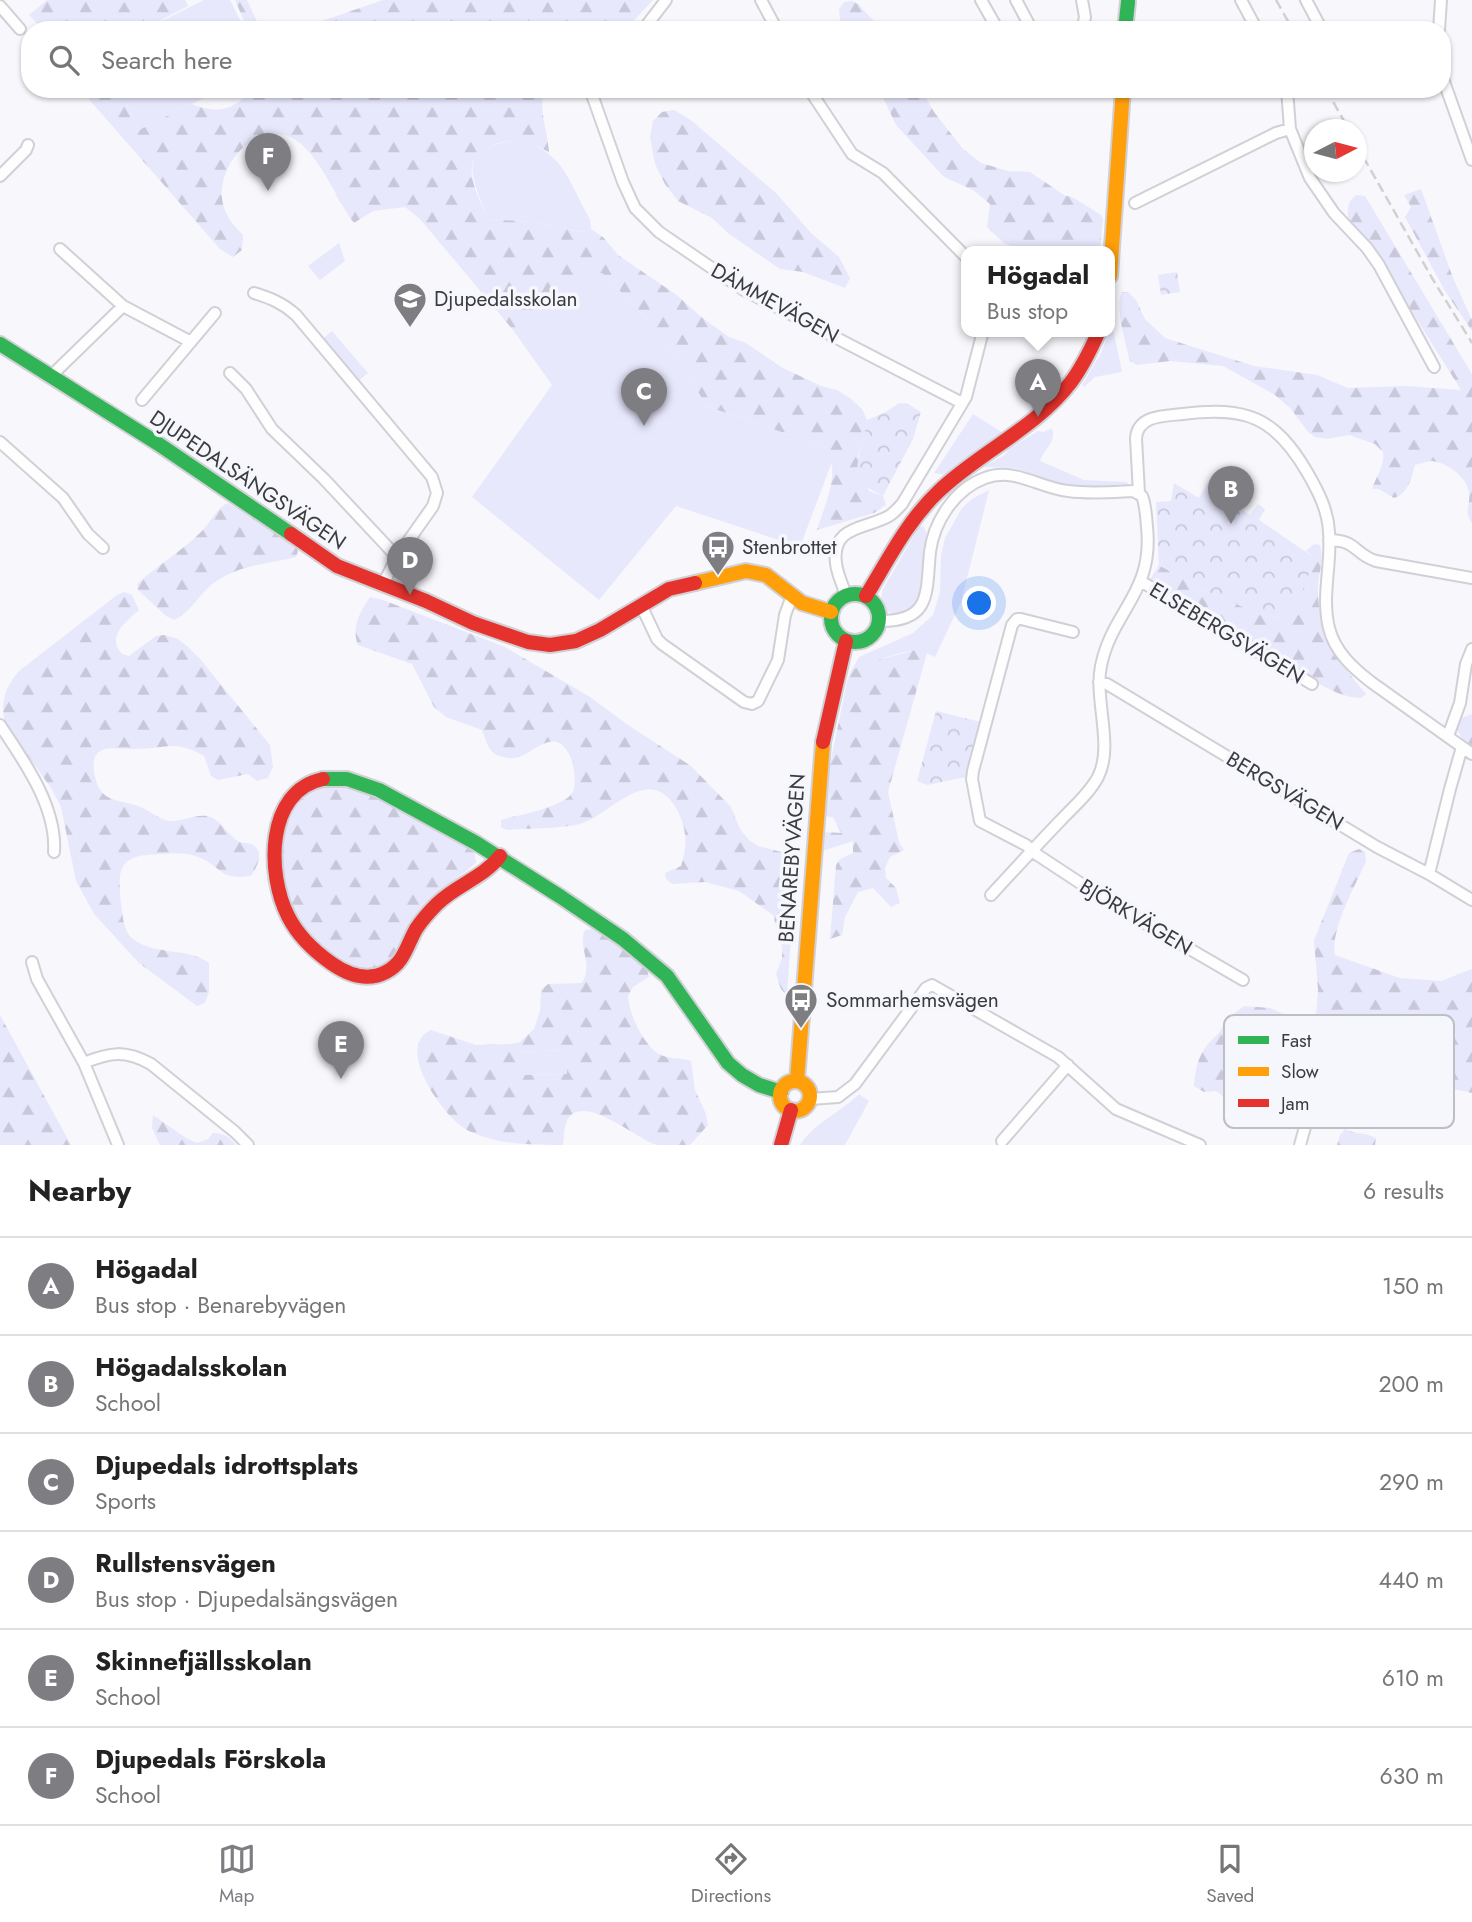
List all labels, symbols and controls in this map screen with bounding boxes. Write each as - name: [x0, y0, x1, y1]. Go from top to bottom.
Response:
- search box: [21, 21, 1451, 98]
- icon: search: [45, 41, 83, 79]
- text: Search here: [101, 41, 233, 79]
- north arrow: [1304, 119, 1367, 182]
- pin: F: [245, 133, 291, 191]
- popup: [961, 246, 1115, 337]
- street label: DÄMMEVÄGEN: [706, 255, 844, 351]
- text: Högadal: [987, 256, 1089, 294]
- school or university icon: Djupedalsskolan: [391, 280, 429, 329]
- place label: Djupedalsskolan: [434, 284, 578, 314]
- text: Bus stop: [987, 294, 1068, 328]
- pin: A: [1015, 359, 1061, 417]
- pin: C: [621, 368, 667, 426]
- street label: DJUPEDALSÄNGSVÄGEN: [144, 403, 352, 557]
- pin: B: [1208, 466, 1254, 524]
- bus stop icon: Stenbrottet: [699, 528, 737, 577]
- place label: Stenbrottet: [742, 532, 837, 562]
- pin: D: [387, 537, 433, 595]
- street label: ELSEBERGSVÄGEN: [1144, 575, 1310, 691]
- your location: [962, 586, 996, 620]
- street label: BERGSVÄGEN: [1221, 744, 1349, 838]
- street label: BENAREBYVÄGEN: [771, 773, 813, 943]
- street label: BJÖRKVÄGEN: [1074, 872, 1198, 962]
- bus stop icon: Sommarhemsvägen: [782, 981, 820, 1030]
- place label: Sommarhemsvägen: [826, 985, 999, 1015]
- legend: [1224, 1015, 1454, 1128]
- pin: E: [318, 1021, 364, 1079]
- text: Fast: [1281, 1027, 1312, 1054]
- text: Slow: [1281, 1058, 1319, 1085]
- text: Jam: [1278, 1090, 1310, 1117]
- text: Nearby: [28, 1169, 131, 1212]
- text: 6 results: [1363, 1174, 1444, 1208]
- text: Högadal: [95, 1250, 198, 1288]
- text: A: [43, 1269, 59, 1303]
- text: 150 m: [1382, 1269, 1444, 1303]
- text: Bus stop · Benarebyvägen: [95, 1288, 346, 1322]
- text: Högadalsskolan: [95, 1348, 287, 1386]
- text: B: [43, 1367, 59, 1401]
- text: 200 m: [1378, 1367, 1444, 1401]
- text: School: [95, 1386, 161, 1420]
- text: Djupedals idrottsplats: [95, 1446, 358, 1484]
- text: C: [43, 1465, 59, 1499]
- text: 290 m: [1379, 1465, 1444, 1499]
- text: Sports: [95, 1484, 156, 1518]
- text: Rullstensvägen: [95, 1544, 276, 1582]
- text: D: [43, 1563, 59, 1597]
- text: 440 m: [1379, 1563, 1444, 1597]
- text: Bus stop · Djupedalsängsvägen: [95, 1582, 398, 1616]
- text: Skinnefjällsskolan: [95, 1642, 312, 1680]
- text: E: [44, 1661, 58, 1695]
- text: 610 m: [1382, 1661, 1444, 1695]
- text: School: [95, 1680, 161, 1714]
- text: Djupedals Förskola: [95, 1740, 326, 1778]
- text: F: [45, 1759, 57, 1793]
- text: 630 m: [1380, 1759, 1444, 1793]
- text: School: [95, 1778, 161, 1812]
- tab: Map: [218, 1840, 256, 1909]
- tab: Directions: [691, 1840, 771, 1909]
- tab: Saved: [1206, 1840, 1254, 1909]

